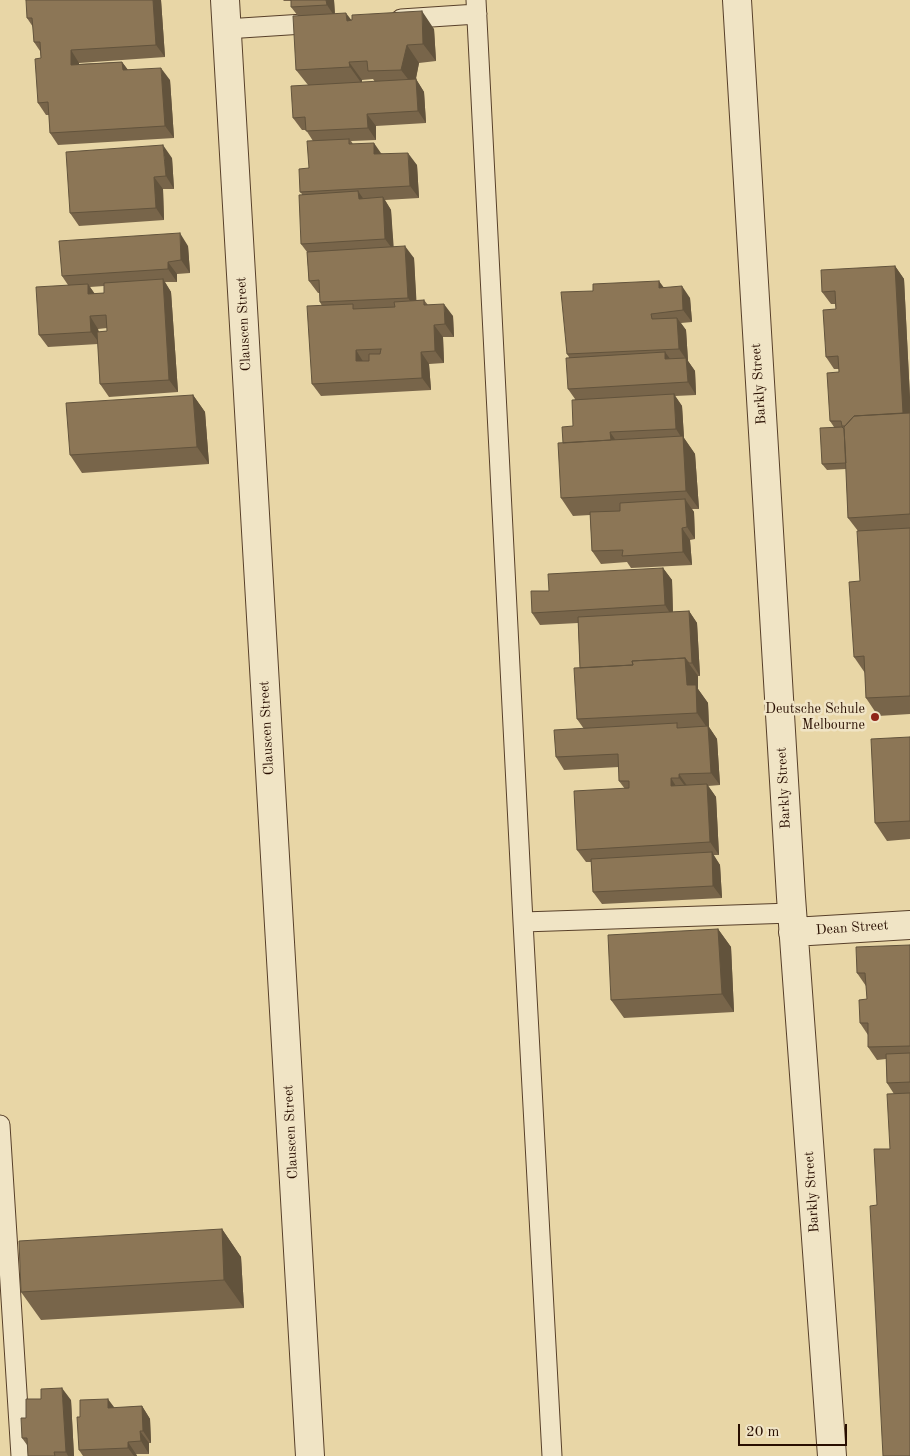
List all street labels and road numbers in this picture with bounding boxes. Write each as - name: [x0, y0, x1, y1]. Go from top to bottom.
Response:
- street label: Clauscen Street: [233, 276, 255, 372]
- street label: Barkly Street: [748, 343, 770, 425]
- street label: Clauscen Street: [256, 680, 278, 776]
- street label: Barkly Street: [773, 747, 795, 829]
- street label: Dean Street: [815, 917, 889, 939]
- street label: Clauscen Street: [280, 1084, 302, 1180]
- street label: Barkly Street: [801, 1151, 823, 1233]

